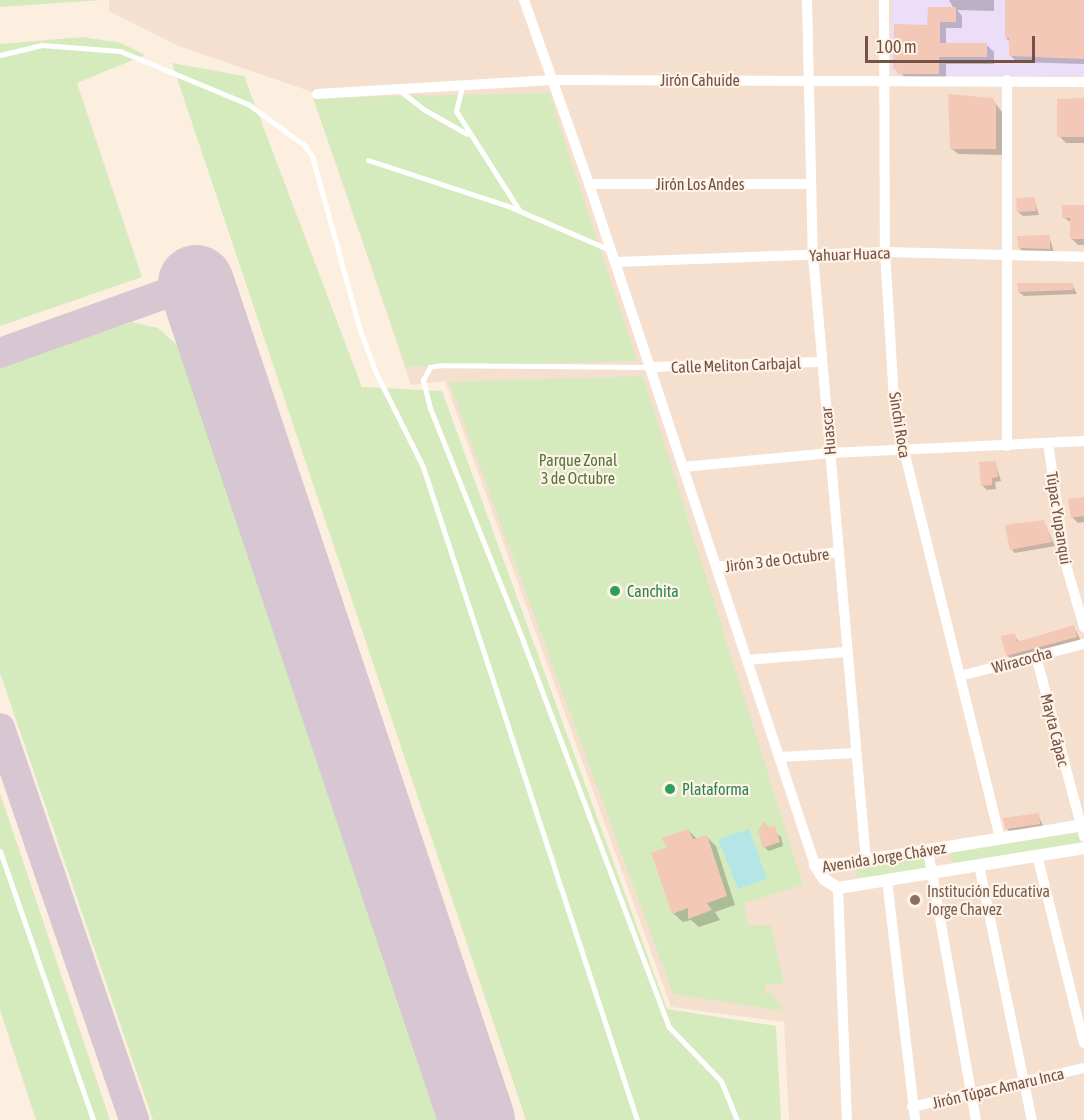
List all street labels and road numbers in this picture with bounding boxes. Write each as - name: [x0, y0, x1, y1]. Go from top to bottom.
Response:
- street label: Jirón Cahuide: [660, 70, 740, 90]
- street label: Jirón Los Andes: [656, 174, 744, 194]
- street label: Yahuar Huaca: [809, 243, 891, 265]
- street label: Calle Meliton Carbajal: [671, 353, 801, 377]
- street label: Sinchi Roca: [885, 391, 915, 459]
- street label: Huascar: [816, 406, 840, 456]
- street label: Túpac Yupanqui: [1042, 470, 1076, 566]
- street label: Jirón 3 de Octubre: [724, 544, 830, 576]
- street label: Wiracocha: [990, 643, 1054, 677]
- street label: Mayta Cápac: [1037, 691, 1073, 769]
- street label: Avenida Jorge Chávez: [821, 838, 947, 876]
- street label: Jirón Túpac Amaru Inca: [930, 1063, 1066, 1113]

